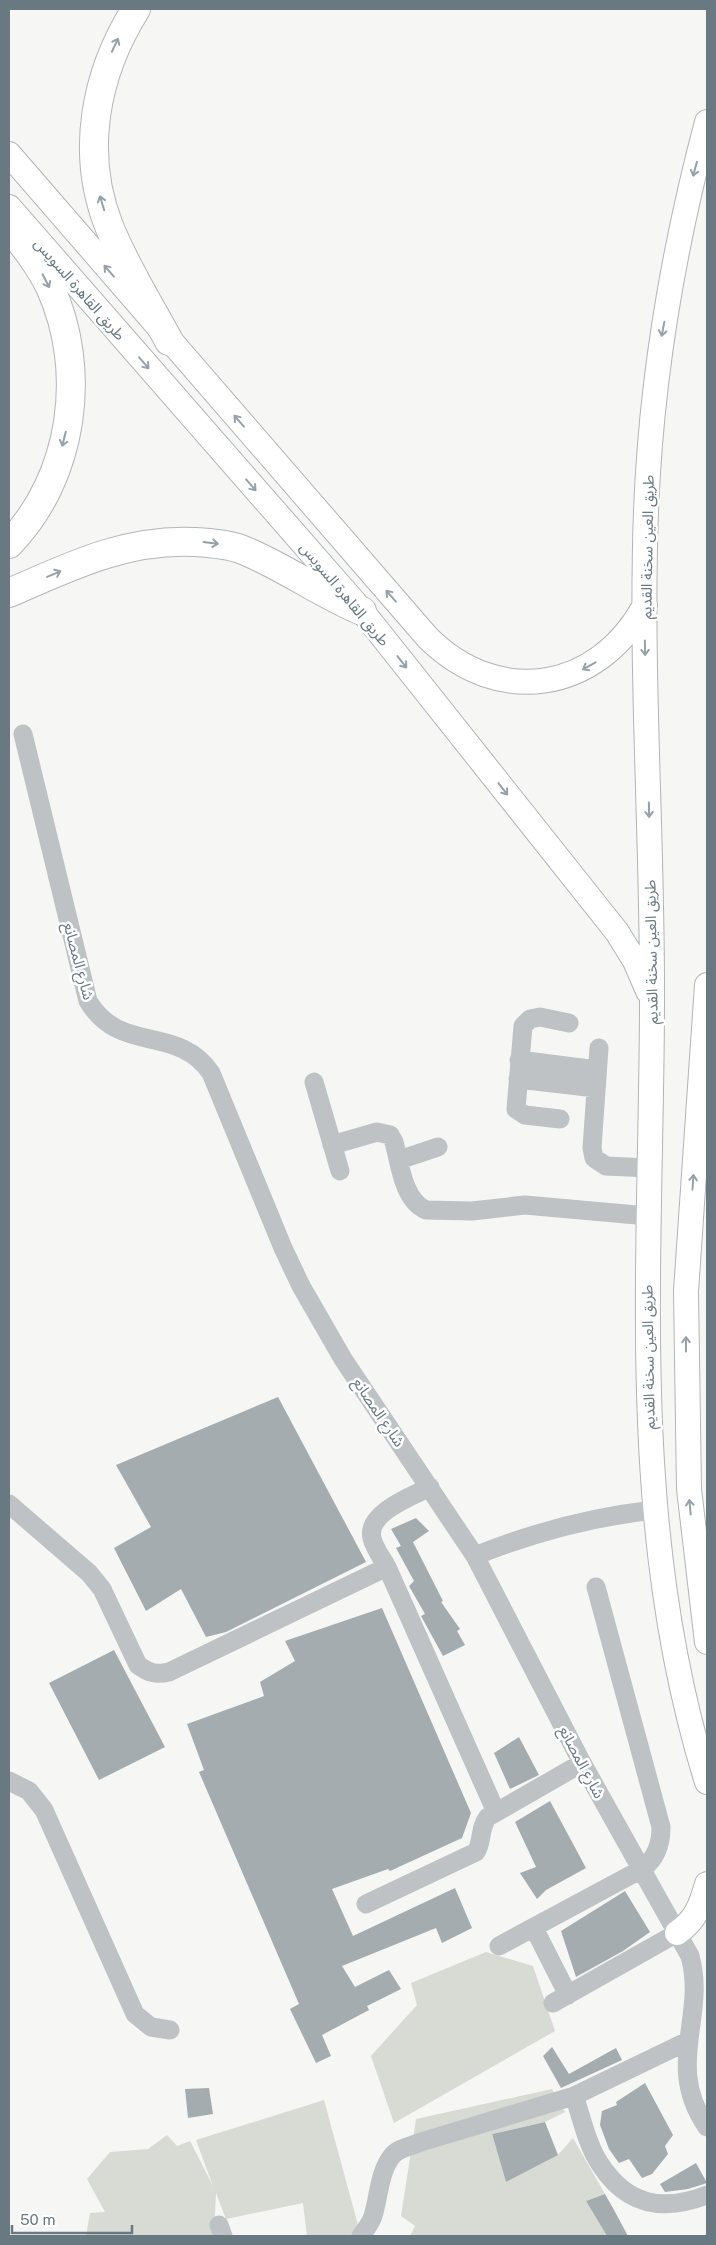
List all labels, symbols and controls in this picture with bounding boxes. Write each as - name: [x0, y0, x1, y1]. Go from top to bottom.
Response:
- one-way arrow: [111, 38, 121, 53]
- one-way arrow: [690, 161, 699, 177]
- one-way arrow: [97, 196, 106, 212]
- street label: طريق القاهرة السويس: [30, 234, 129, 345]
- one-way arrow: [104, 265, 115, 278]
- one-way arrow: [42, 273, 51, 288]
- one-way arrow: [657, 320, 667, 336]
- one-way arrow: [139, 356, 150, 369]
- one-way arrow: [233, 414, 244, 427]
- one-way arrow: [59, 431, 68, 447]
- street label: طريق العين سخنة القديم: [637, 475, 660, 619]
- one-way arrow: [246, 478, 257, 491]
- one-way arrow: [202, 538, 218, 548]
- street label: طريق القاهرة السويس: [295, 539, 393, 650]
- one-way arrow: [46, 568, 61, 578]
- one-way arrow: [386, 590, 397, 603]
- one-way arrow: [641, 640, 650, 656]
- one-way arrow: [396, 655, 407, 668]
- one-way arrow: [582, 661, 597, 671]
- one-way arrow: [498, 782, 508, 796]
- one-way arrow: [644, 802, 653, 818]
- street label: طريق العين سخنة القديم: [641, 880, 664, 1024]
- street label: شارع المصانع: [57, 920, 98, 1003]
- one-way arrow: [688, 1174, 698, 1190]
- street label: طريق العين سخنة القديم: [638, 1285, 661, 1429]
- one-way arrow: [681, 1337, 691, 1353]
- street label: شارع المصانع: [346, 1374, 408, 1452]
- one-way arrow: [685, 1499, 695, 1515]
- street label: شارع المصانع: [552, 1723, 608, 1803]
- scale bar: [12, 2202, 132, 2234]
- text: 50 m: [20, 2211, 55, 2228]

